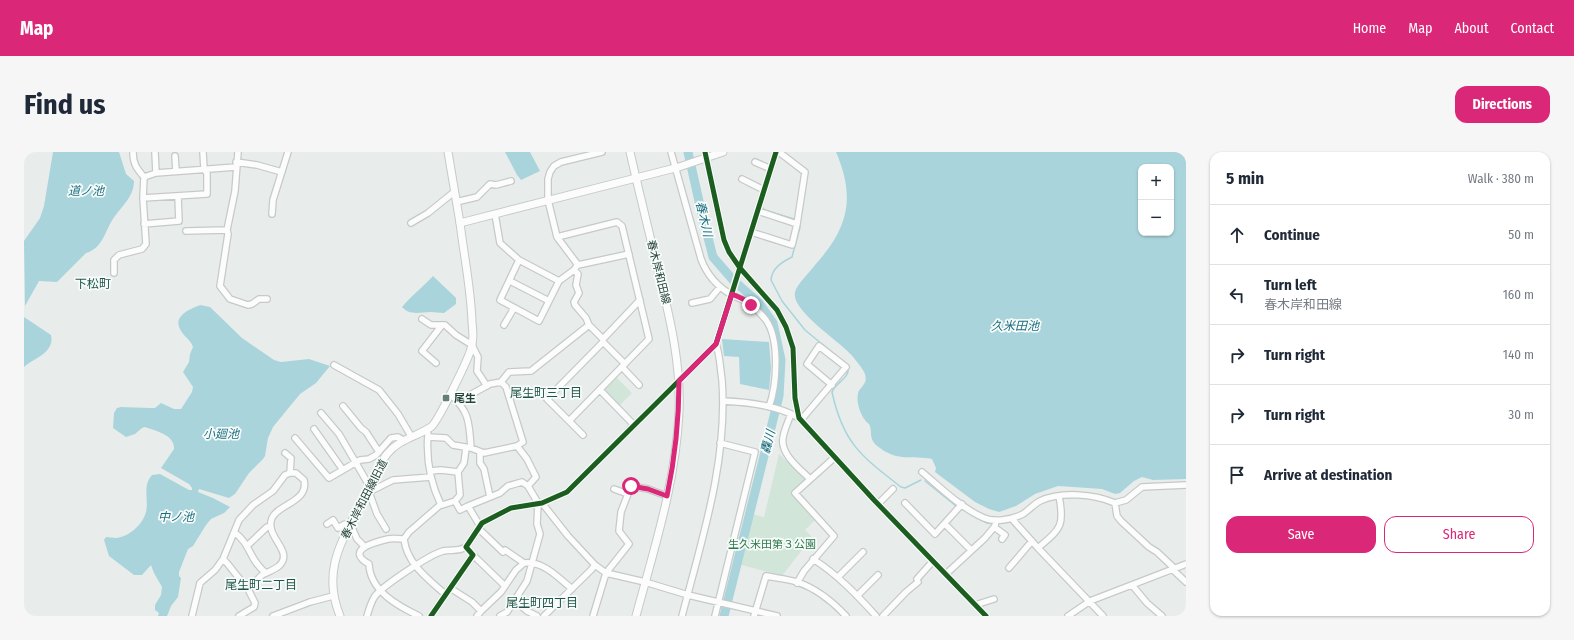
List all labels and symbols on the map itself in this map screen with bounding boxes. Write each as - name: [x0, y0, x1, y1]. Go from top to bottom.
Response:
- water label: 道ノ池: [68, 184, 105, 198]
- water label: 春木川: [693, 200, 715, 240]
- street label: 春木岸和田線: [644, 239, 673, 306]
- district label: 下松町: [75, 277, 111, 291]
- route end: [742, 296, 760, 314]
- water label: 久米田池: [991, 319, 1040, 333]
- district label: 尾生町三丁目: [510, 386, 582, 400]
- place label: 尾生: [454, 392, 476, 405]
- marker: 尾生: [441, 393, 451, 403]
- water label: 小廻池: [203, 427, 240, 441]
- water label: 轟川: [758, 427, 778, 455]
- street label: 春木岸和田線旧道: [339, 457, 390, 541]
- route start: [622, 477, 640, 495]
- water label: 中ノ池: [158, 510, 195, 524]
- park label: 生久米田第３公園: [728, 538, 816, 551]
- district label: 尾生町二丁目: [225, 578, 297, 592]
- district label: 尾生町四丁目: [506, 596, 578, 610]

